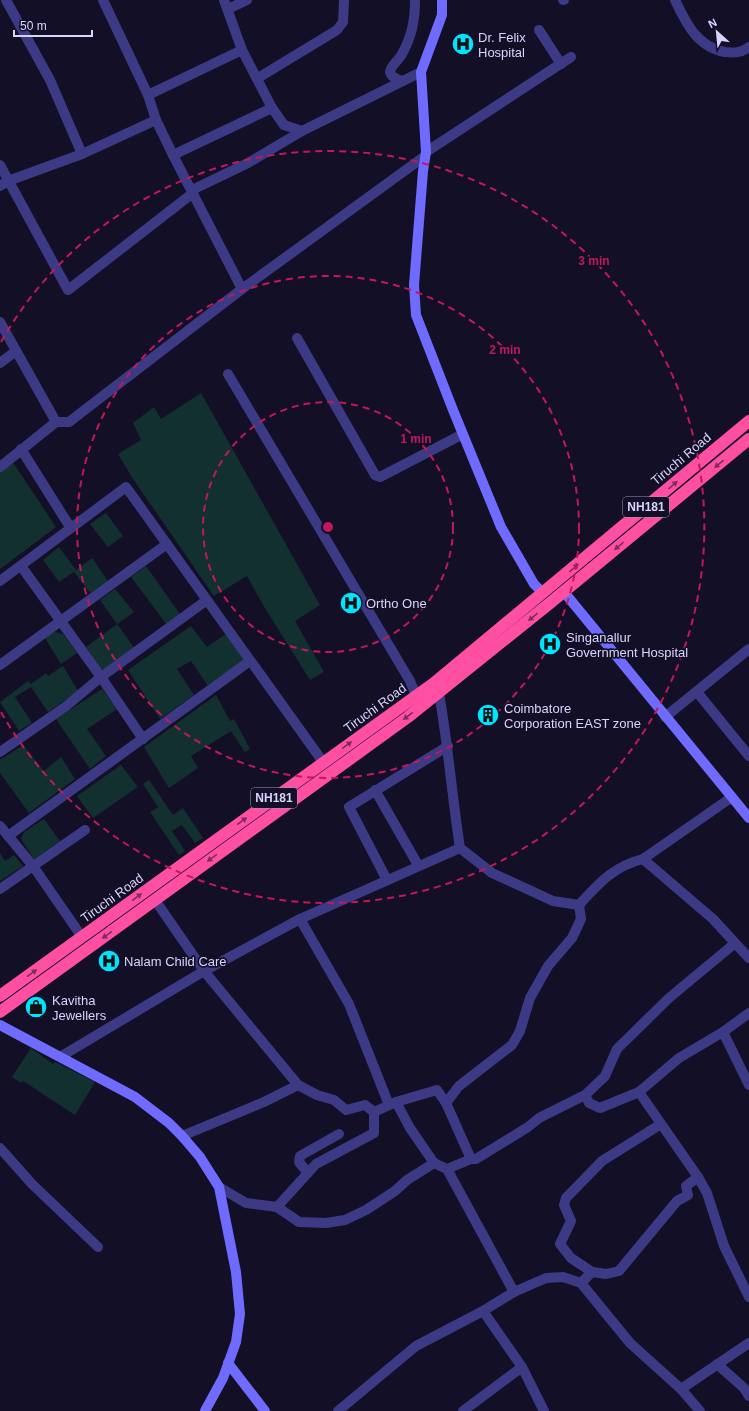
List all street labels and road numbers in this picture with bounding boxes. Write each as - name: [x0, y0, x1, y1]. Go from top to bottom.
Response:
- street label: Tiruchi Road: [648, 430, 714, 488]
- road number: NH181: [623, 497, 669, 517]
- street label: Tiruchi Road: [341, 680, 409, 736]
- road number: NH181: [251, 788, 297, 808]
- street label: Tiruchi Road: [78, 870, 146, 926]

